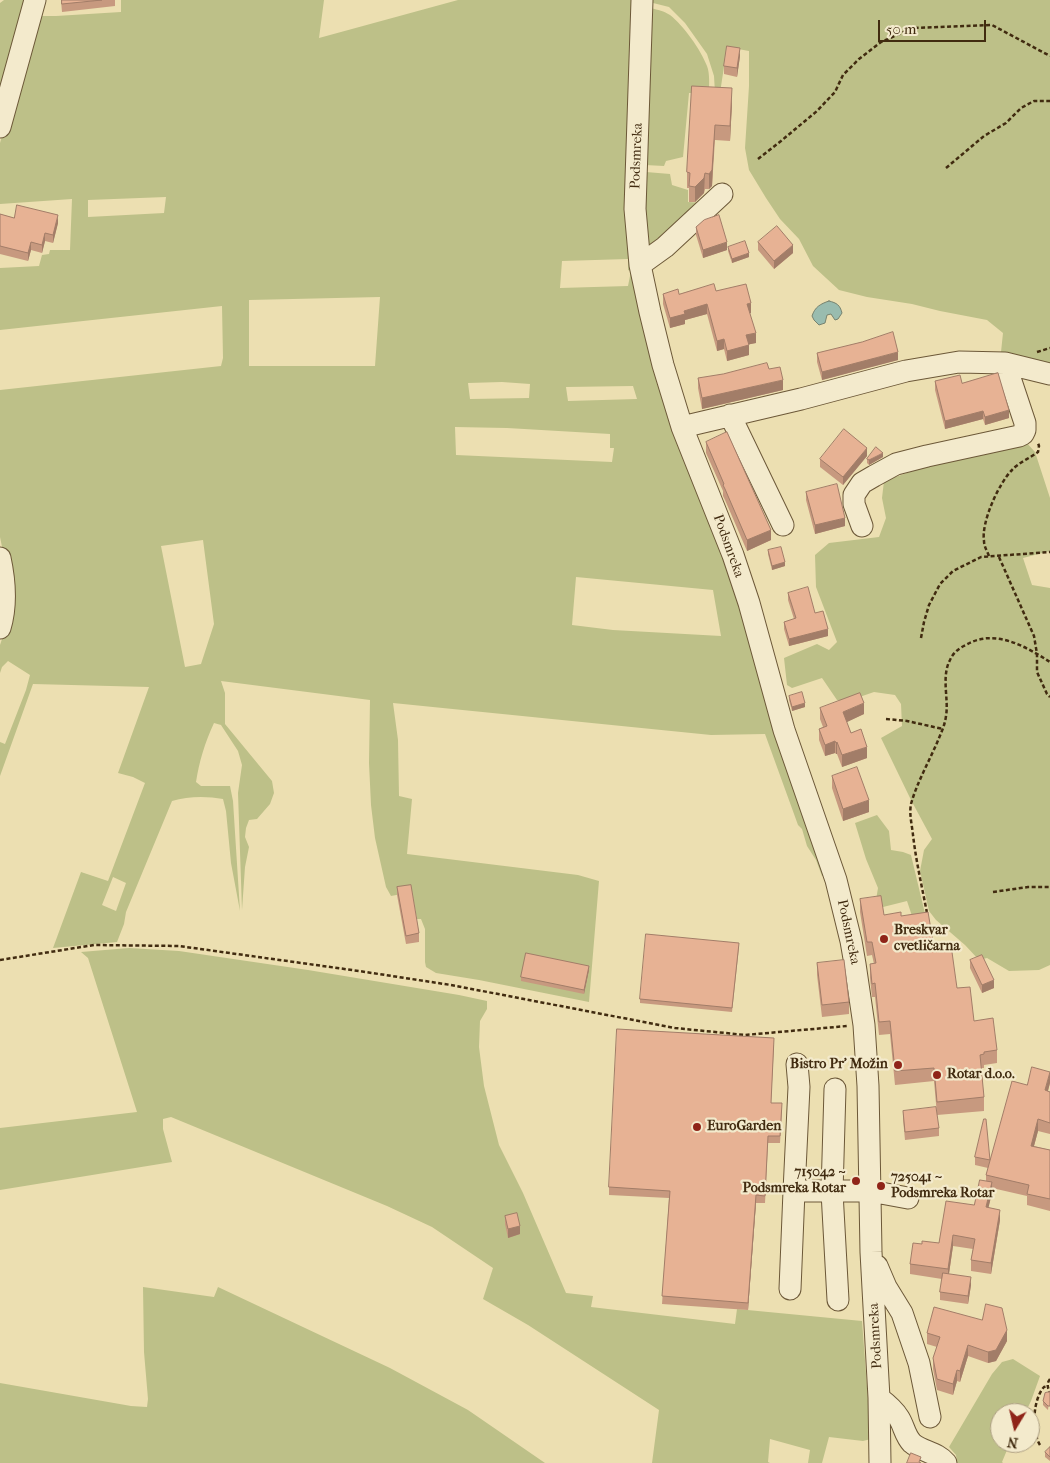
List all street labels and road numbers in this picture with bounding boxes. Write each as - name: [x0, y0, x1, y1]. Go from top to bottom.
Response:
- street label: Podsmreka: [627, 123, 647, 189]
- street label: Podsmreka: [709, 512, 747, 580]
- street label: Podsmreka: [833, 898, 863, 966]
- street label: Podsmreka: [866, 1303, 886, 1369]

